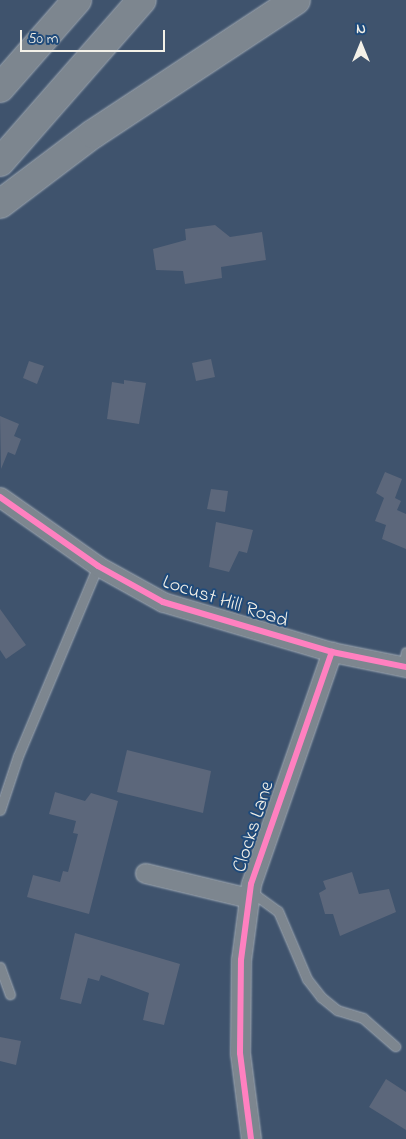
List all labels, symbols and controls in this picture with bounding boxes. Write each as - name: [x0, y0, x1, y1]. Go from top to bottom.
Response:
- text: N: [356, 19, 366, 40]
- scale bar: [22, 20, 168, 52]
- north arrow: [336, 20, 386, 70]
- text: 50 m: [28, 28, 58, 50]
- street label: Locust Hill Road: [159, 570, 291, 634]
- street label: Clocks Lane: [228, 778, 280, 876]

